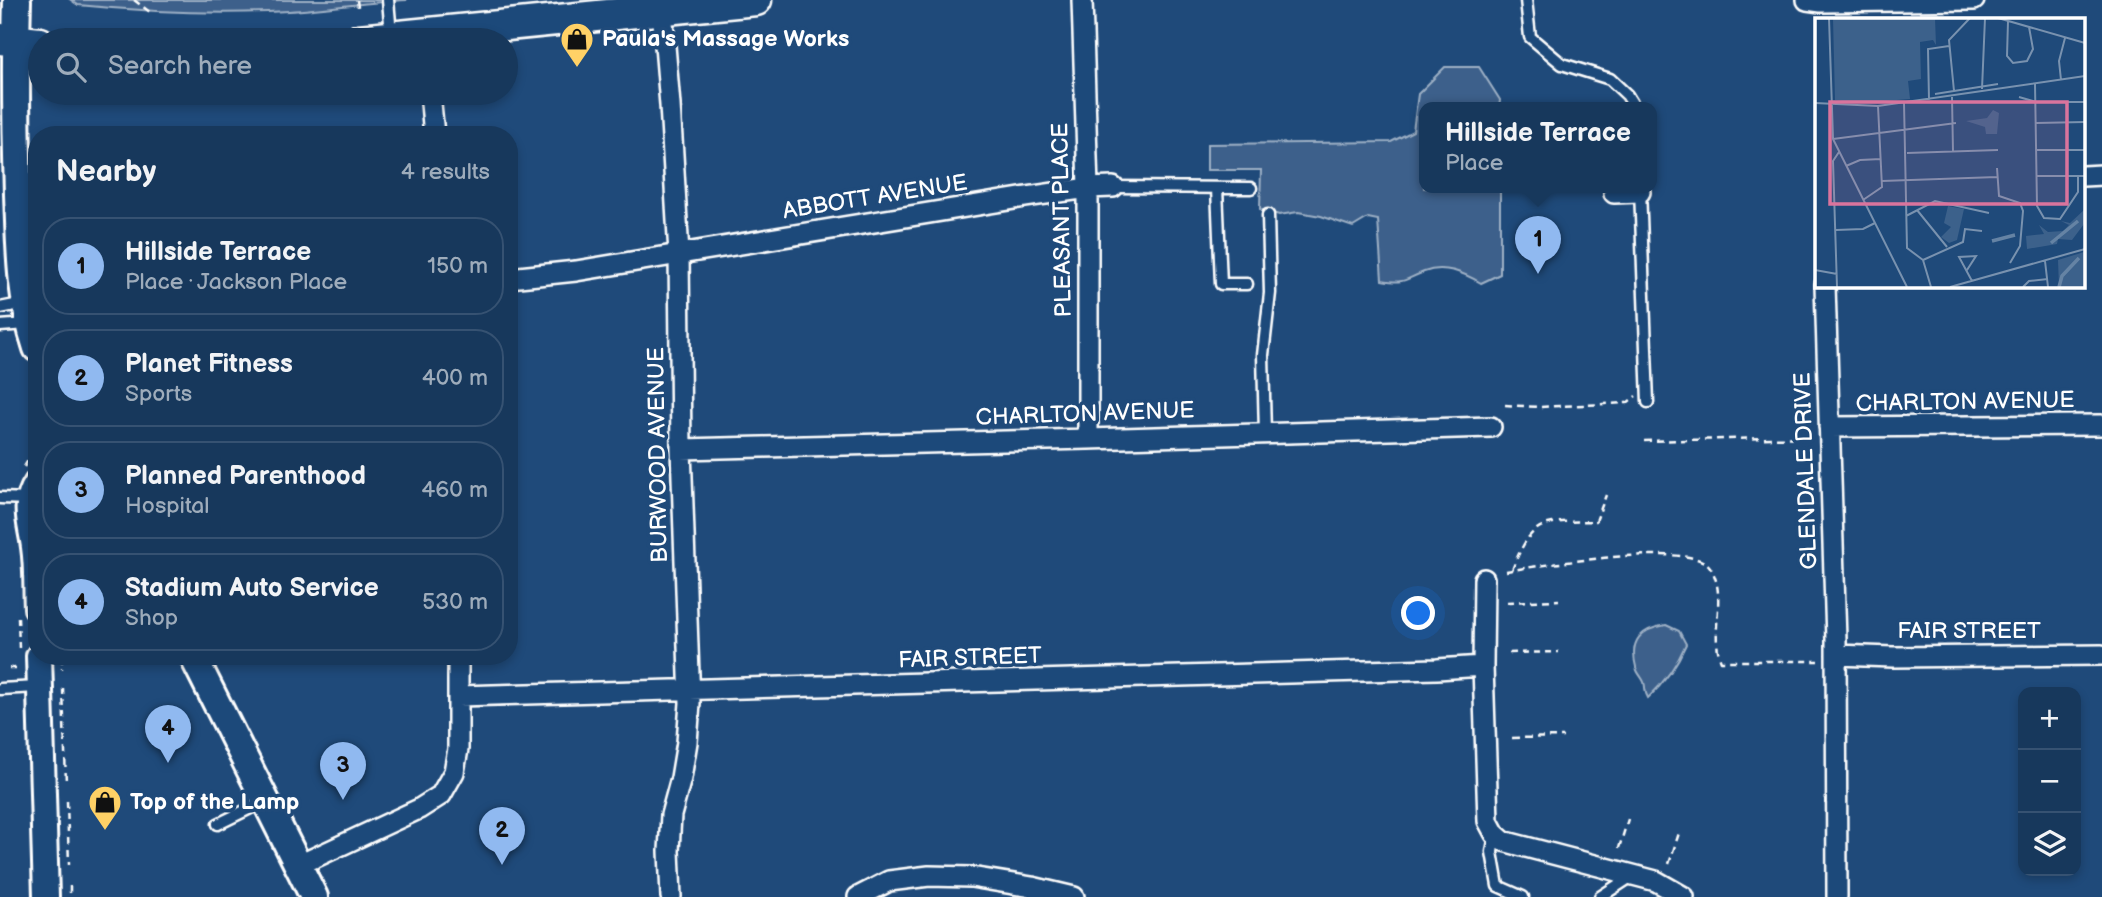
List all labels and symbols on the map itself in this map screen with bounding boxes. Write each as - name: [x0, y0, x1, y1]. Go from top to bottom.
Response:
- inset map: [1815, 18, 2084, 287]
- shop icon: Paula's Massage Works: [558, 20, 596, 69]
- place label: Paula's Massage Works: [602, 25, 849, 53]
- street label: PLEASANT PLACE: [1046, 122, 1078, 318]
- street label: ABBOTT AVENUE: [781, 169, 969, 225]
- pin: 1: [1515, 216, 1561, 274]
- street label: BURWOOD AVENUE: [642, 347, 674, 563]
- street label: GLENDALE DRIVE: [1789, 372, 1823, 570]
- street label: CHARLTON AVENUE: [1855, 386, 2075, 418]
- street label: CHARLTON AVENUE: [975, 396, 1195, 432]
- your location: [1401, 596, 1435, 630]
- street label: FAIR STREET: [1897, 617, 2041, 645]
- street label: FAIR STREET: [898, 641, 1042, 674]
- pin: 4: [145, 705, 191, 763]
- pin: 3: [320, 742, 366, 800]
- shop icon: Top of the Lamp: [86, 783, 124, 832]
- place label: Top of the Lamp: [130, 788, 299, 816]
- pin: 2: [479, 807, 525, 865]

